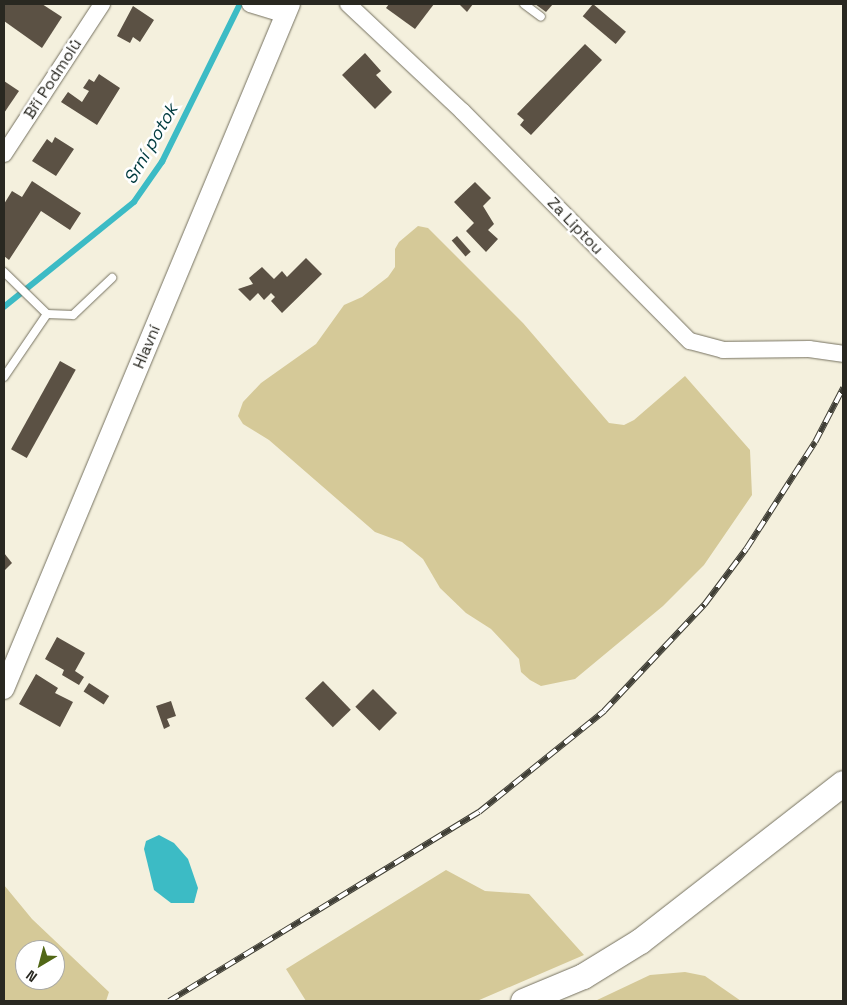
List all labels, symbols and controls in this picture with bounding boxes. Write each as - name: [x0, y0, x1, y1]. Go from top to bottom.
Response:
- street label: Bří Podmolů: [20, 35, 86, 123]
- water label: Srní potok: [119, 100, 183, 188]
- street label: Za Liptou: [543, 193, 607, 259]
- street label: Hlavní: [129, 322, 165, 372]
- north arrow: [15, 940, 65, 990]
- text: N: [22, 966, 41, 986]

